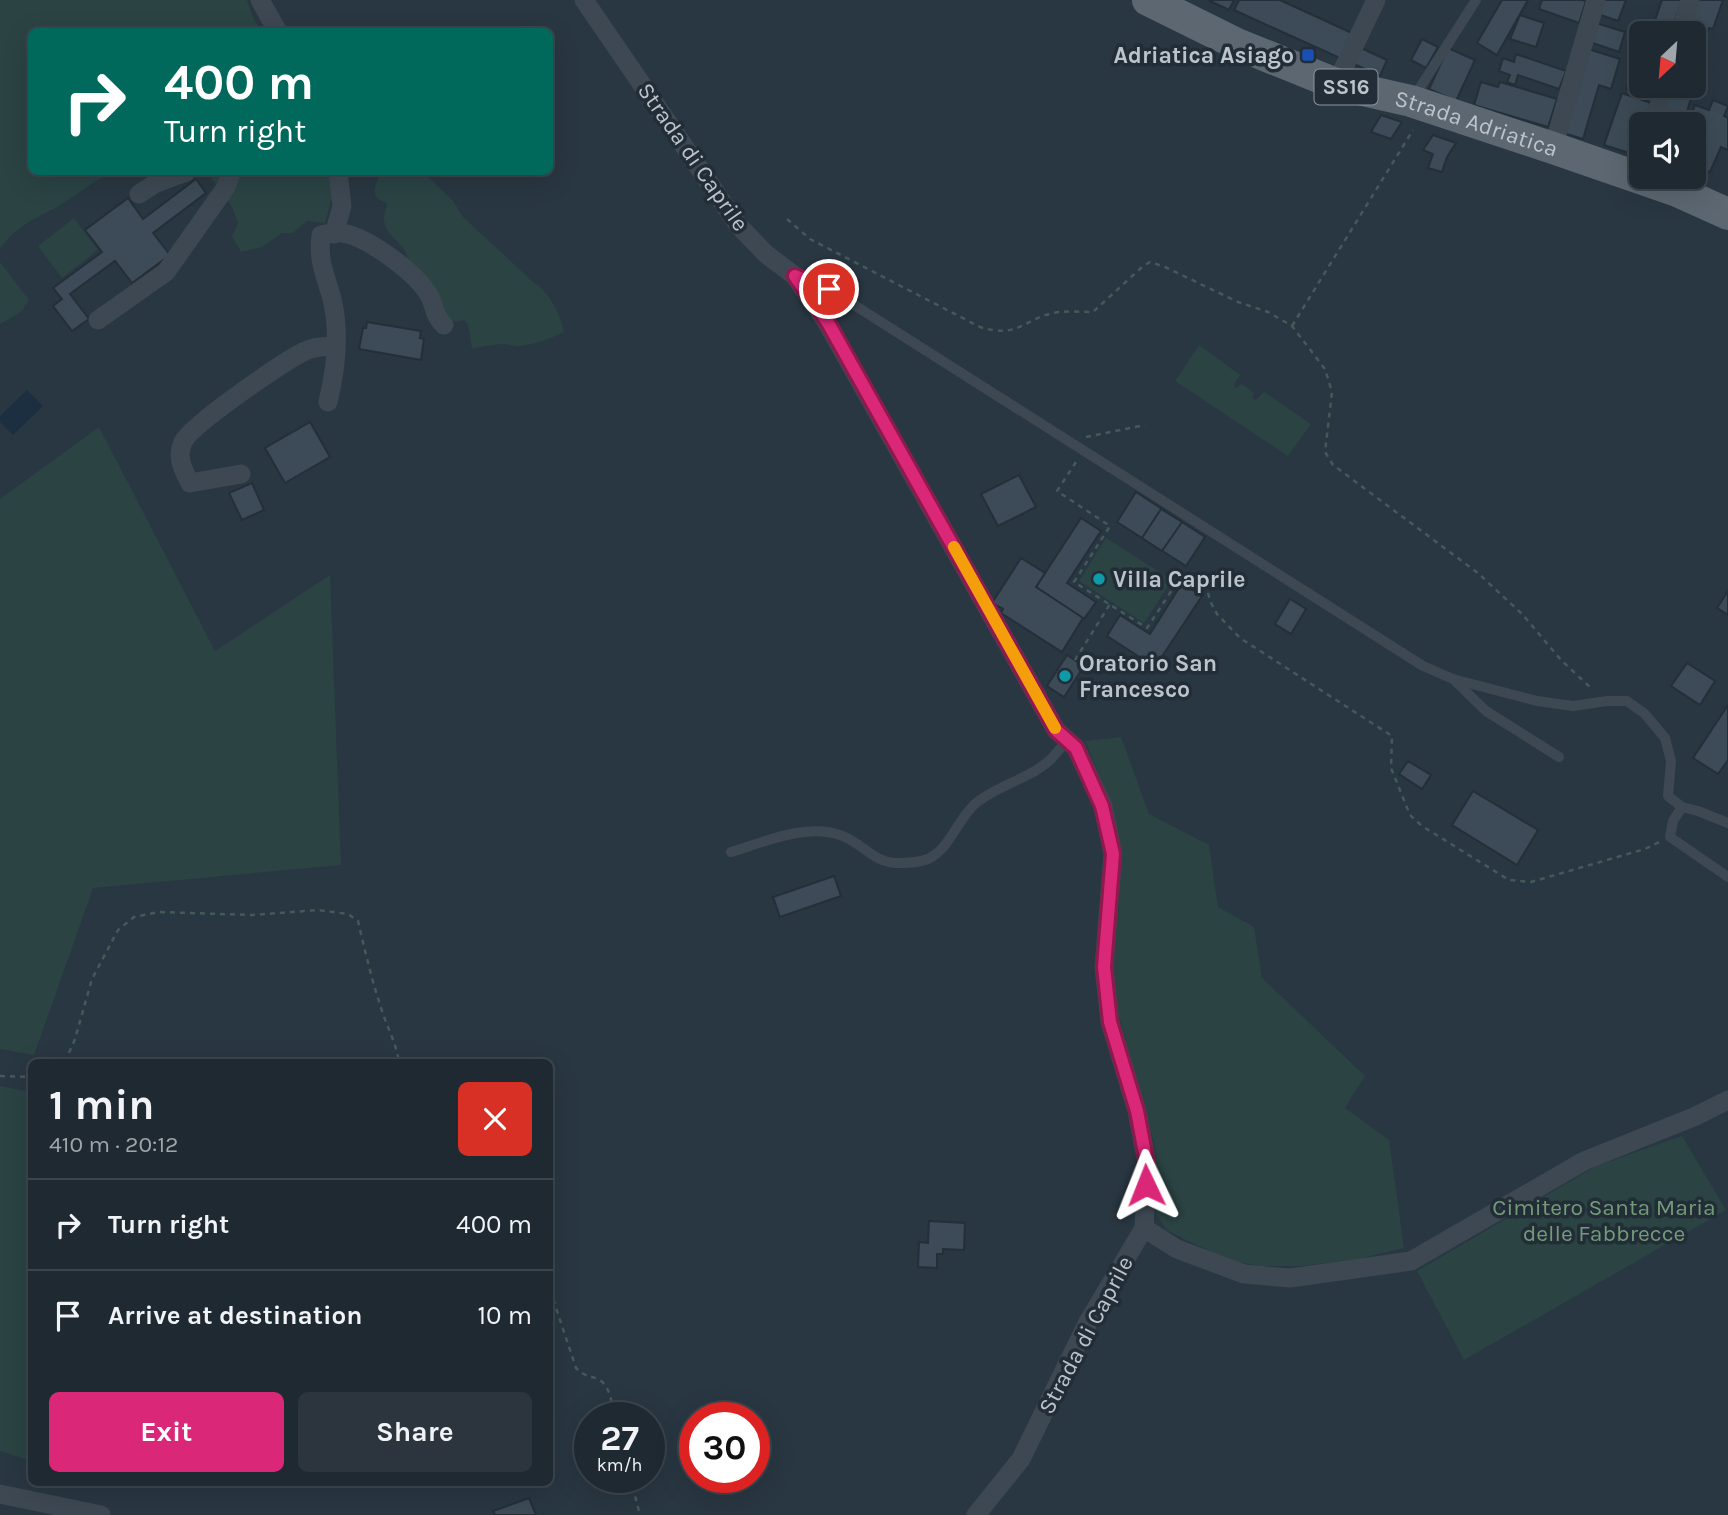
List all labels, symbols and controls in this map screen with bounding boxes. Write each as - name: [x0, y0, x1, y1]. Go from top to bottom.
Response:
- north arrow: [1629, 21, 1706, 98]
- map controls: [1629, 21, 1706, 189]
- place label: Adriatica Asiago: [1113, 42, 1294, 69]
- marker: Adriatica Asiago: [1300, 47, 1316, 63]
- text: 400 m: [164, 54, 314, 111]
- icon: right: [49, 56, 140, 147]
- road number: SS16: [1314, 70, 1378, 104]
- street label: Strada di Caprile: [632, 78, 754, 236]
- street label: Strada Adriatica: [1392, 84, 1562, 162]
- button: sound: [1629, 112, 1706, 189]
- text: Turn right: [164, 113, 306, 150]
- pin: [799, 259, 859, 319]
- icon: arrive: [810, 270, 848, 308]
- place label: Villa Caprile: [1113, 566, 1246, 593]
- marker: Villa Caprile: [1091, 571, 1107, 587]
- place label: Oratorio San Francesco: [1079, 650, 1217, 703]
- marker: Oratorio San Francesco: [1057, 668, 1073, 684]
- text: 1 min: [49, 1080, 154, 1130]
- button: close: [458, 1082, 532, 1156]
- text: 410 m · 20:12: [49, 1131, 178, 1158]
- position arrow: [1109, 1148, 1183, 1222]
- park label: Cimitero Santa Maria delle Fabbrecce: [1492, 1194, 1716, 1247]
- icon: right: [49, 1206, 87, 1244]
- text: Turn right: [108, 1209, 229, 1240]
- text: 400 m: [456, 1209, 532, 1240]
- street label: Strada di Caprile: [1033, 1251, 1139, 1419]
- icon: arrive: [49, 1297, 87, 1335]
- text: Arrive at destination: [108, 1300, 362, 1331]
- text: 10 m: [477, 1300, 532, 1331]
- button: Exit: [49, 1392, 284, 1472]
- button: Share: [298, 1392, 532, 1472]
- speed limit sign: 30: [679, 1402, 770, 1493]
- text: 27: [600, 1418, 639, 1459]
- text: km/h: [597, 1454, 642, 1476]

